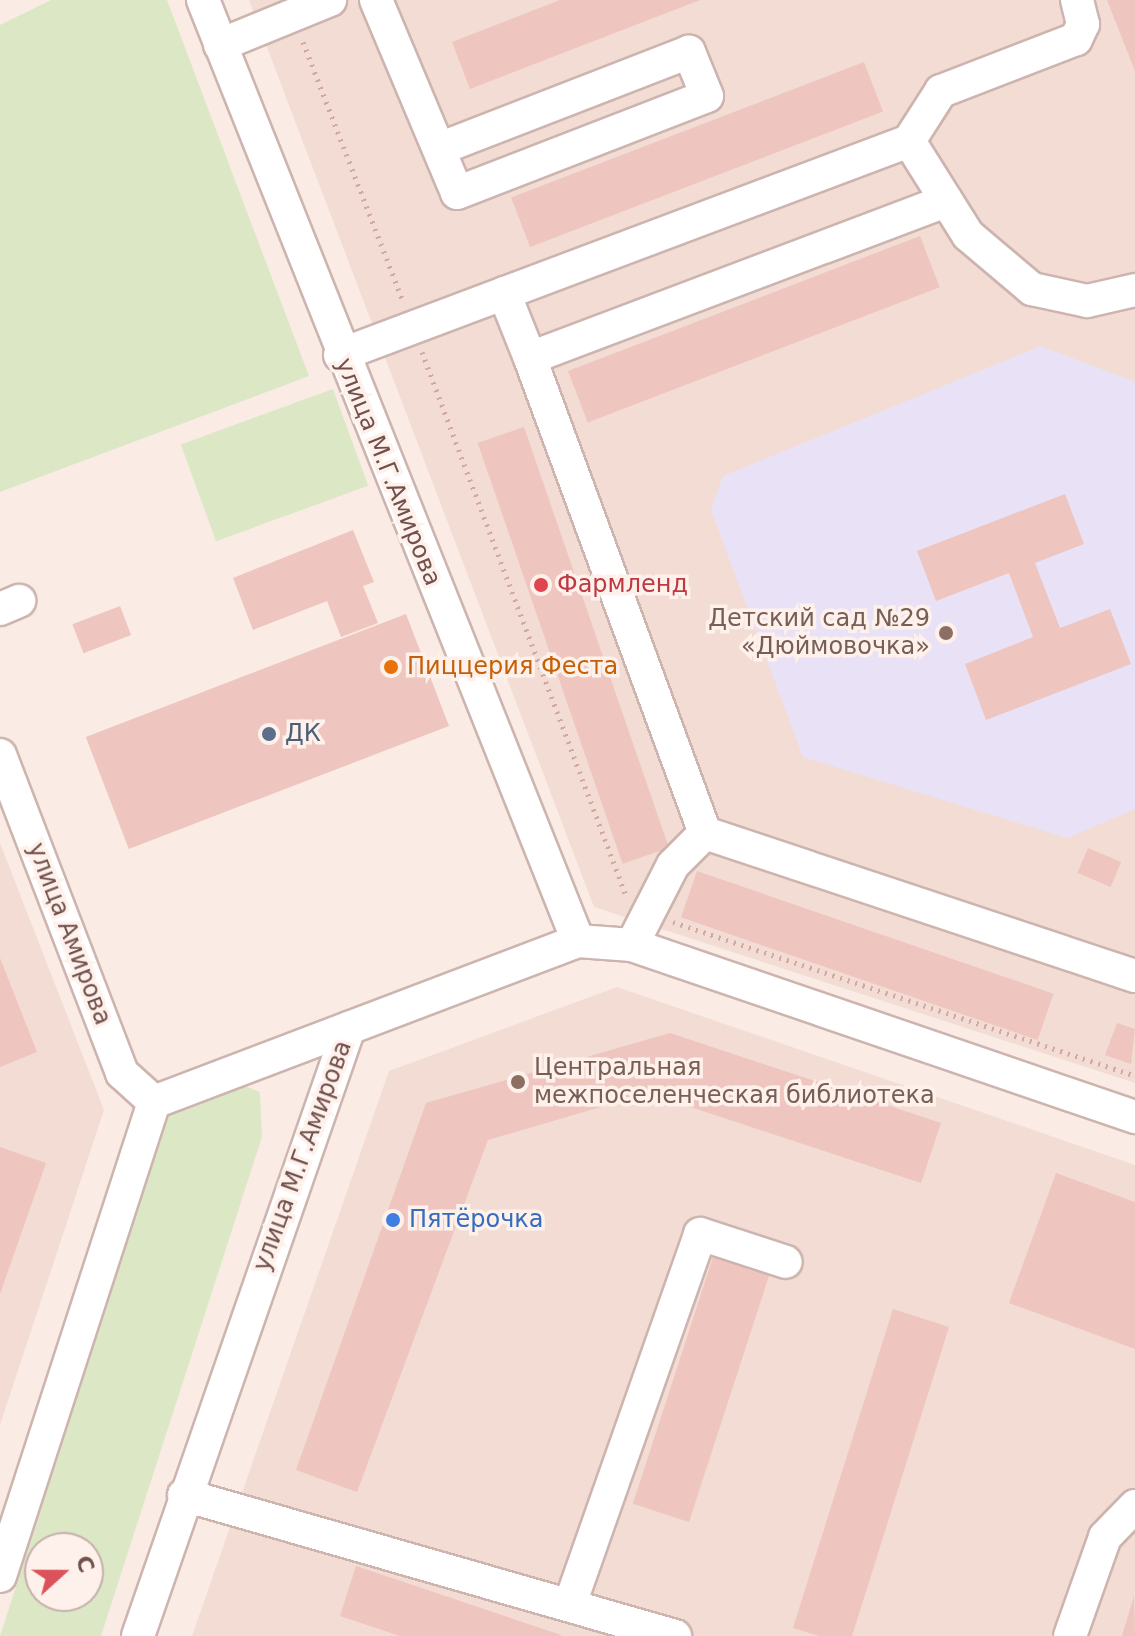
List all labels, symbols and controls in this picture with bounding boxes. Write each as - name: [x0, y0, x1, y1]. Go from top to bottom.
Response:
- street label: улица М.Г.Амирова: [329, 354, 447, 590]
- place label: Фармленд: [557, 571, 688, 599]
- marker: Фармленд: [532, 576, 550, 594]
- place label: Детский сад №29 «Дюймовочка»: [708, 605, 930, 661]
- marker: Детский сад №29 «Дюймовочка»: [937, 624, 955, 642]
- place label: Пиццерия Феста: [407, 653, 618, 681]
- marker: Пиццерия Феста: [382, 658, 400, 676]
- place label: ДК: [285, 720, 321, 748]
- marker: ДК: [260, 725, 278, 743]
- street label: улица Амирова: [21, 839, 117, 1029]
- street label: улица М.Г.Амирова: [248, 1037, 358, 1275]
- place label: Центральная межпоселенческая библиотека: [534, 1054, 935, 1110]
- marker: Центральная межпоселенческая библиотека: [509, 1073, 527, 1091]
- place label: Пятёрочка: [409, 1206, 544, 1234]
- marker: Пятёрочка: [384, 1211, 402, 1229]
- north arrow: [24, 1532, 104, 1612]
- text: С: [70, 1552, 100, 1576]

